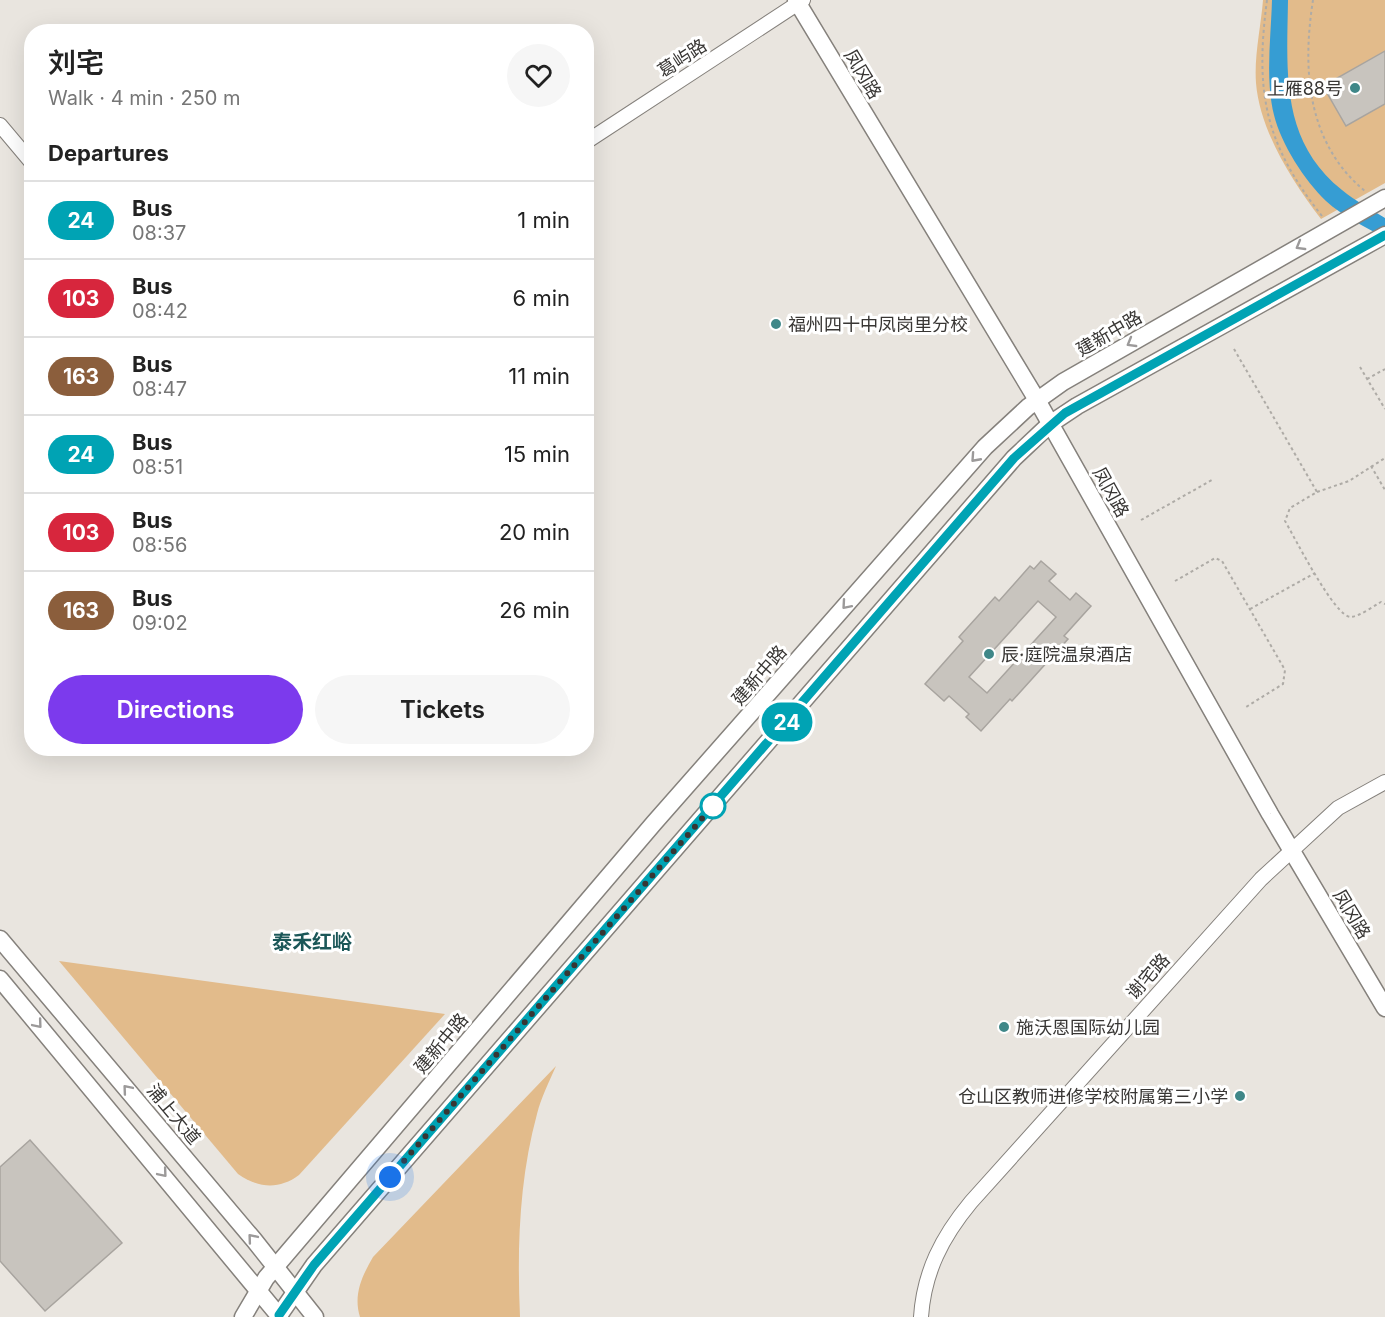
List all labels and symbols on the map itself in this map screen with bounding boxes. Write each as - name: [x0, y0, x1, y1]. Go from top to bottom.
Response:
- street label: 葛屿路: [654, 34, 710, 82]
- street label: 凤冈路: [840, 45, 886, 103]
- place label: 上雁88号: [1267, 78, 1343, 99]
- marker: 上雁88号: [1348, 81, 1362, 95]
- one-way arrow: [1296, 239, 1306, 250]
- street label: 建新中路: [1073, 306, 1145, 360]
- place label: 福州四十中凤岗里分校: [788, 314, 968, 335]
- marker: 福州四十中凤岗里分校: [769, 317, 783, 331]
- one-way arrow: [1127, 336, 1137, 347]
- one-way arrow: [971, 451, 982, 462]
- street label: 凤冈路: [1089, 463, 1133, 521]
- one-way arrow: [843, 598, 854, 609]
- street label: 建新中路: [727, 641, 791, 709]
- place label: 辰·庭院温泉酒店: [1001, 644, 1132, 665]
- marker: 辰·庭院温泉酒店: [982, 647, 996, 661]
- line badge: 24: [760, 702, 814, 742]
- unlabelled marker: [700, 793, 726, 819]
- street label: 凤冈路: [1329, 885, 1375, 943]
- district label: 泰禾红峪: [272, 930, 352, 954]
- street label: 谢宅路: [1122, 949, 1174, 1003]
- street label: 建新中路: [410, 1009, 472, 1077]
- one-way arrow: [30, 1017, 41, 1028]
- place label: 施沃恩国际幼儿园: [1016, 1017, 1160, 1038]
- marker: 施沃恩国际幼儿园: [997, 1020, 1011, 1034]
- street label: 浦上大道: [143, 1080, 205, 1148]
- one-way arrow: [123, 1085, 134, 1096]
- place label: 仓山区教师进修学校附属第三小学: [958, 1086, 1228, 1107]
- marker: 仓山区教师进修学校附属第三小学: [1233, 1089, 1247, 1103]
- your location: [375, 1162, 405, 1192]
- one-way arrow: [156, 1166, 167, 1177]
- one-way arrow: [249, 1234, 260, 1245]

